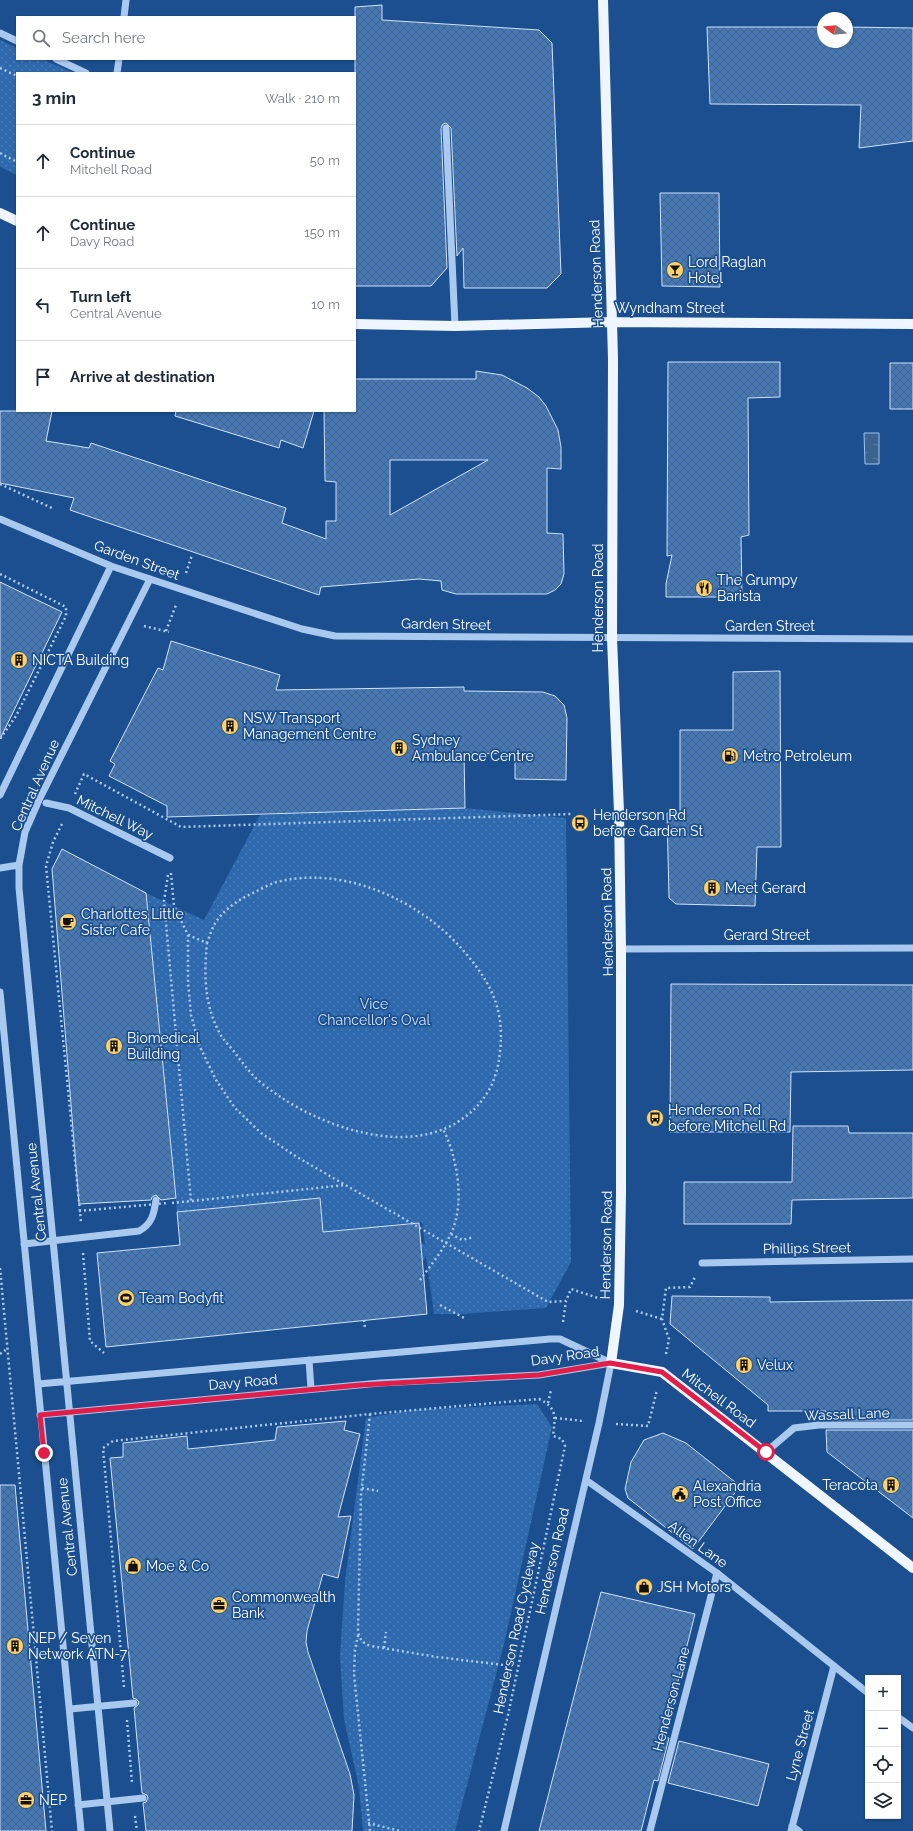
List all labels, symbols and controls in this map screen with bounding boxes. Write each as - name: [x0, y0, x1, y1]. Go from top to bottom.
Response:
- north arrow: [817, 12, 853, 48]
- search box: [16, 16, 356, 60]
- icon: search: [30, 27, 52, 49]
- text: Search here: [62, 29, 145, 47]
- text: 3 min: [32, 88, 76, 108]
- text: Walk · 210 m: [265, 91, 340, 106]
- text: Continue: [70, 144, 135, 162]
- icon: ahead: [32, 150, 54, 172]
- text: 50 m: [310, 153, 340, 168]
- text: Mitchell Road: [70, 162, 152, 177]
- text: Continue: [70, 216, 135, 234]
- street label: Henderson Road: [586, 219, 606, 329]
- icon: ahead: [32, 222, 54, 244]
- text: 150 m: [304, 225, 340, 240]
- text: Davy Road: [70, 234, 134, 249]
- place label: Lord Raglan Hotel: [688, 254, 766, 286]
- bar icon: Lord Raglan Hotel: [665, 260, 685, 280]
- text: Turn left: [70, 288, 131, 306]
- icon: left: [32, 294, 54, 316]
- text: 10 m: [311, 297, 340, 312]
- street label: Wyndham Street: [615, 300, 725, 316]
- text: Central Avenue: [70, 306, 162, 321]
- icon: arrive: [32, 366, 54, 388]
- text: Arrive at destination: [70, 368, 215, 386]
- street label: Garden Street: [92, 537, 182, 583]
- street label: Henderson Road: [590, 544, 606, 652]
- place label: The Grumpy Barista: [717, 572, 798, 604]
- restaurant icon: The Grumpy Barista: [694, 578, 714, 598]
- street label: Garden Street: [401, 615, 491, 633]
- street label: Garden Street: [725, 618, 815, 634]
- building icon: NICTA Building: [9, 650, 29, 670]
- place label: NICTA Building: [32, 652, 129, 668]
- place label: NSW Transport Management Centre: [243, 710, 376, 742]
- building icon: NSW Transport Management Centre: [220, 716, 240, 736]
- place label: Sydney Ambulance Centre: [412, 732, 534, 764]
- street label: Central Avenue: [8, 737, 62, 833]
- building icon: Sydney Ambulance Centre: [389, 738, 409, 758]
- fuel station icon: Metro Petroleum: [720, 746, 740, 766]
- place label: Metro Petroleum: [743, 748, 852, 764]
- street label: Mitchell Way: [74, 792, 156, 843]
- place label: Henderson Rd before Garden St: [593, 807, 703, 839]
- bus stop icon: Henderson Rd before Garden St: [570, 813, 590, 833]
- street label: Henderson Road: [598, 867, 616, 977]
- building icon: Meet Gerard: [702, 878, 722, 898]
- place label: Meet Gerard: [725, 880, 806, 896]
- place label: Charlottes Little Sister Cafe: [81, 906, 184, 938]
- cafe icon: Charlottes Little Sister Cafe: [58, 912, 78, 932]
- street label: Gerard Street: [724, 927, 811, 943]
- park label: Vice Chancellor's Oval: [318, 996, 430, 1028]
- place label: Biomedical Building: [127, 1030, 200, 1062]
- building icon: Biomedical Building: [104, 1036, 124, 1056]
- place label: Henderson Rd before Mitchell Rd: [668, 1102, 786, 1134]
- bus stop icon: Henderson Rd before Mitchell Rd: [645, 1108, 665, 1128]
- street label: Central Avenue: [23, 1142, 49, 1242]
- street label: Henderson Road: [597, 1190, 615, 1300]
- street label: Phillips Street: [763, 1239, 852, 1257]
- sports icon: Team Bodyfit: [116, 1288, 136, 1308]
- place label: Team Bodyfit: [139, 1290, 224, 1306]
- street label: Davy Road: [530, 1343, 600, 1369]
- building icon: Velux: [734, 1355, 754, 1375]
- place label: Velux: [757, 1357, 793, 1373]
- street label: Mitchell Road: [679, 1365, 759, 1431]
- street label: Davy Road: [208, 1371, 278, 1393]
- street label: Wassall Lane: [804, 1405, 890, 1423]
- route start: [757, 1443, 775, 1461]
- route end: [35, 1444, 53, 1462]
- building icon: Teracota: [881, 1475, 901, 1495]
- street label: Central Avenue: [54, 1477, 80, 1577]
- place label: Teracota: [822, 1477, 878, 1493]
- place label: Alexandria Post Office: [693, 1478, 762, 1510]
- public building icon: Alexandria Post Office: [670, 1484, 690, 1504]
- street label: Henderson Road: [532, 1506, 572, 1616]
- street label: Allen Lane: [665, 1517, 731, 1571]
- street label: Henderson Road Cycleway: [490, 1540, 542, 1715]
- shop icon: Moe & Co: [123, 1556, 143, 1576]
- place label: Moe & Co: [146, 1558, 209, 1574]
- shop icon: JSH Motors: [634, 1577, 654, 1597]
- place label: JSH Motors: [657, 1579, 731, 1595]
- place label: Commonwealth Bank: [232, 1589, 336, 1621]
- office icon: Commonwealth Bank: [209, 1595, 229, 1615]
- place label: NEP / Seven Network ATN-7: [28, 1630, 128, 1662]
- building icon: NEP / Seven Network ATN-7: [5, 1636, 25, 1656]
- street label: Henderson Lane: [649, 1645, 693, 1753]
- map controls: [865, 1675, 901, 1819]
- button: +: [865, 1675, 901, 1711]
- street label: Lyne Street: [783, 1707, 817, 1783]
- button: −: [865, 1711, 901, 1747]
- button: locate: [865, 1747, 901, 1783]
- button: layers: [865, 1783, 901, 1819]
- office icon: NEP: [16, 1790, 36, 1810]
- place label: NEP: [39, 1792, 67, 1808]

